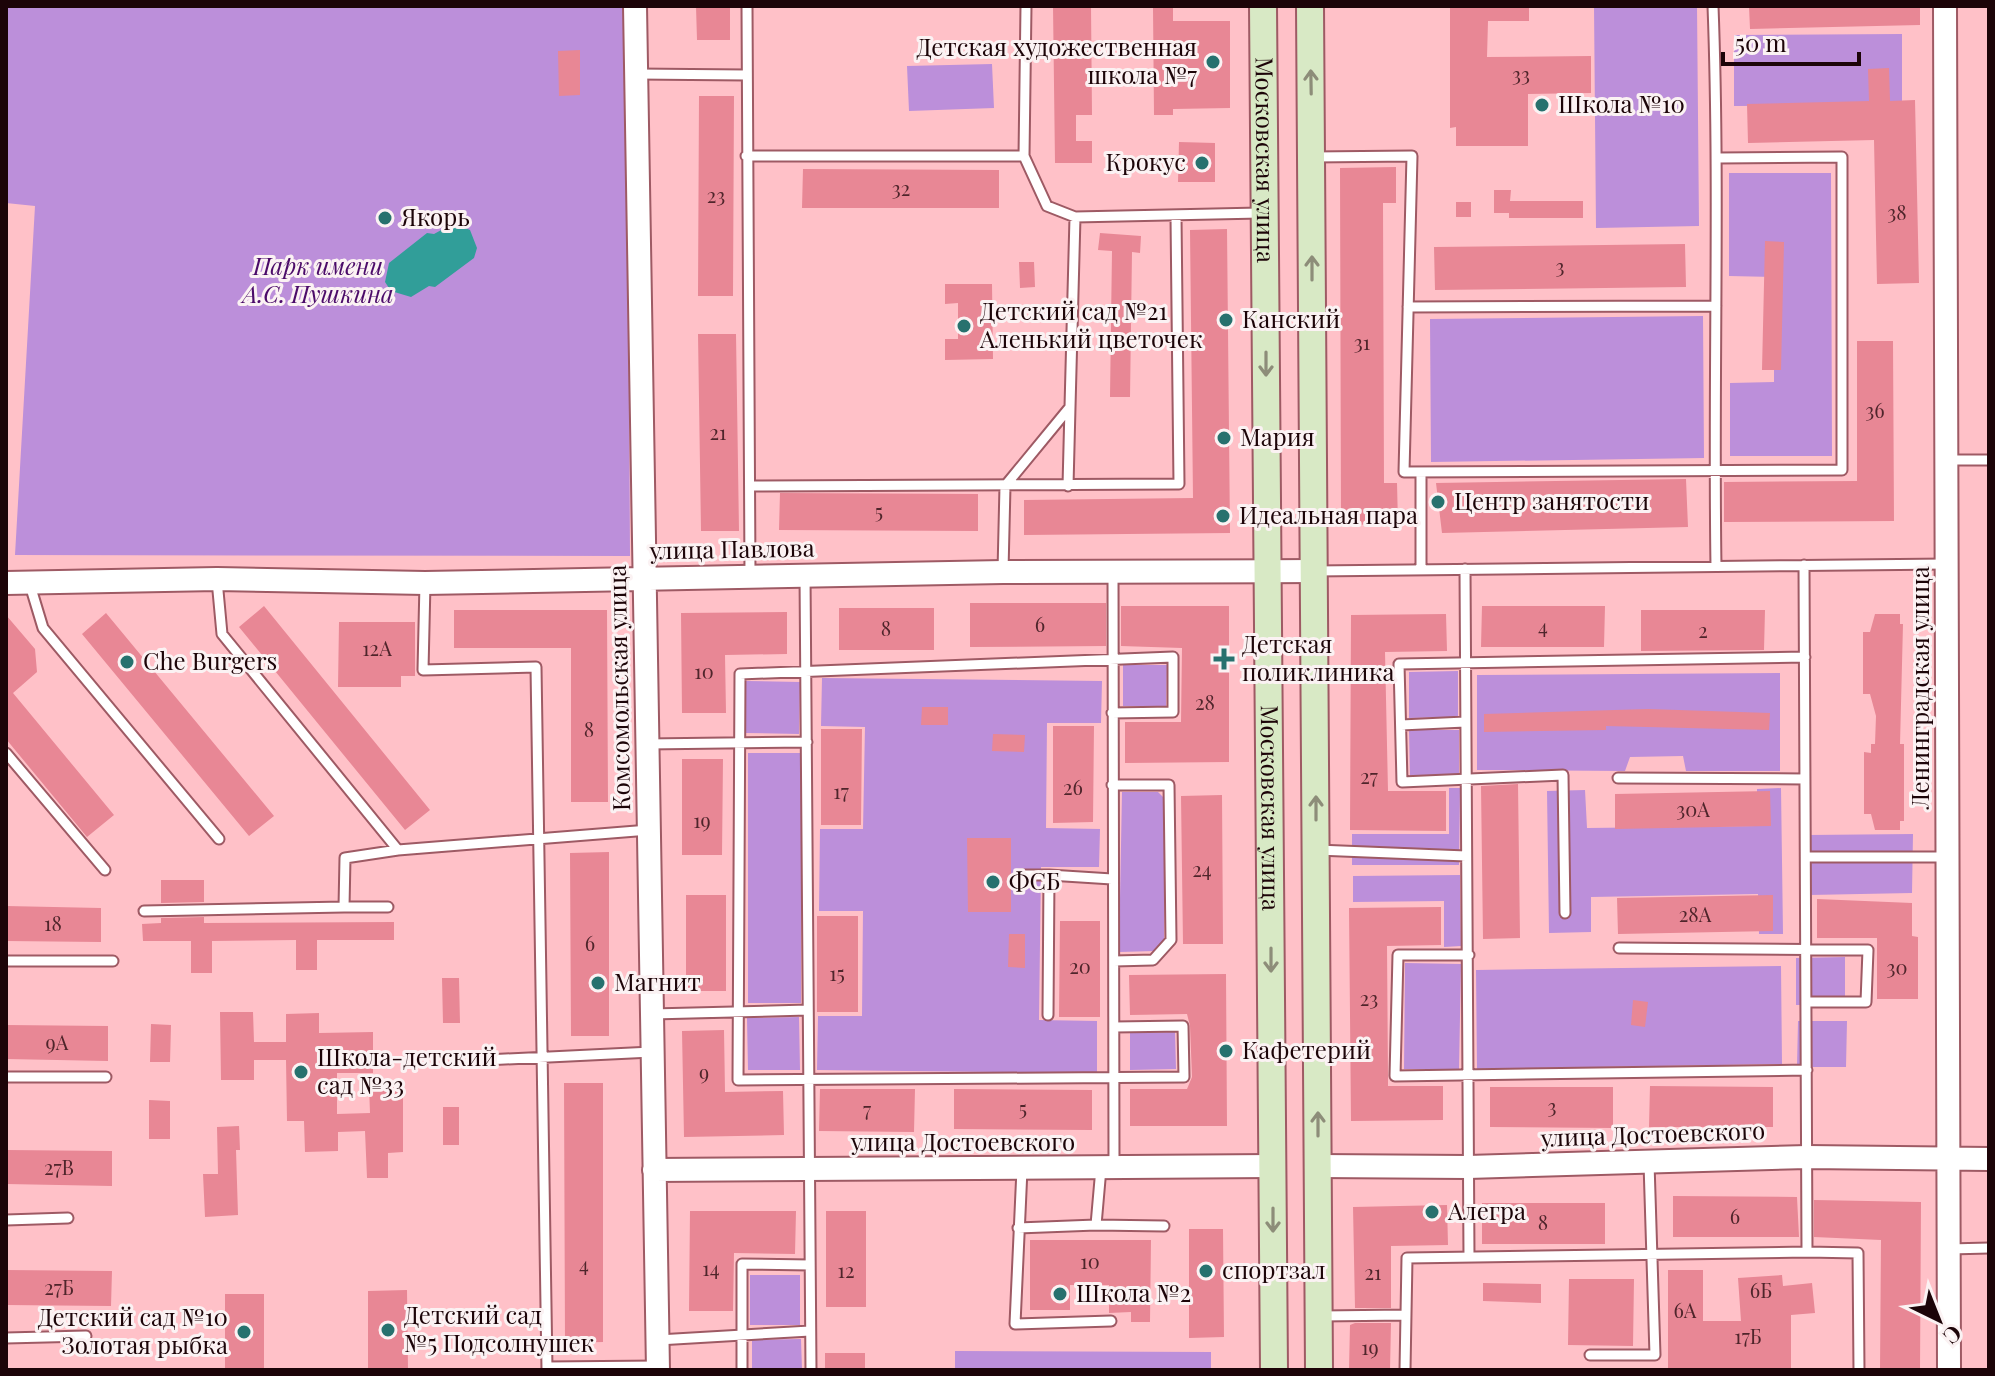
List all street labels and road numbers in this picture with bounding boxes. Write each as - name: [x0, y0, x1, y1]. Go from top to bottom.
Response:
- street label: Московская улица: [1249, 57, 1283, 263]
- street label: улица Павлова: [648, 531, 815, 565]
- street label: Комсомольская улица: [600, 564, 636, 812]
- street label: Ленинградская улица: [1903, 566, 1935, 811]
- street label: Московская улица: [1255, 705, 1288, 911]
- street label: улица Достоевского: [1539, 1113, 1766, 1153]
- street label: улица Достоевского: [850, 1125, 1075, 1157]

